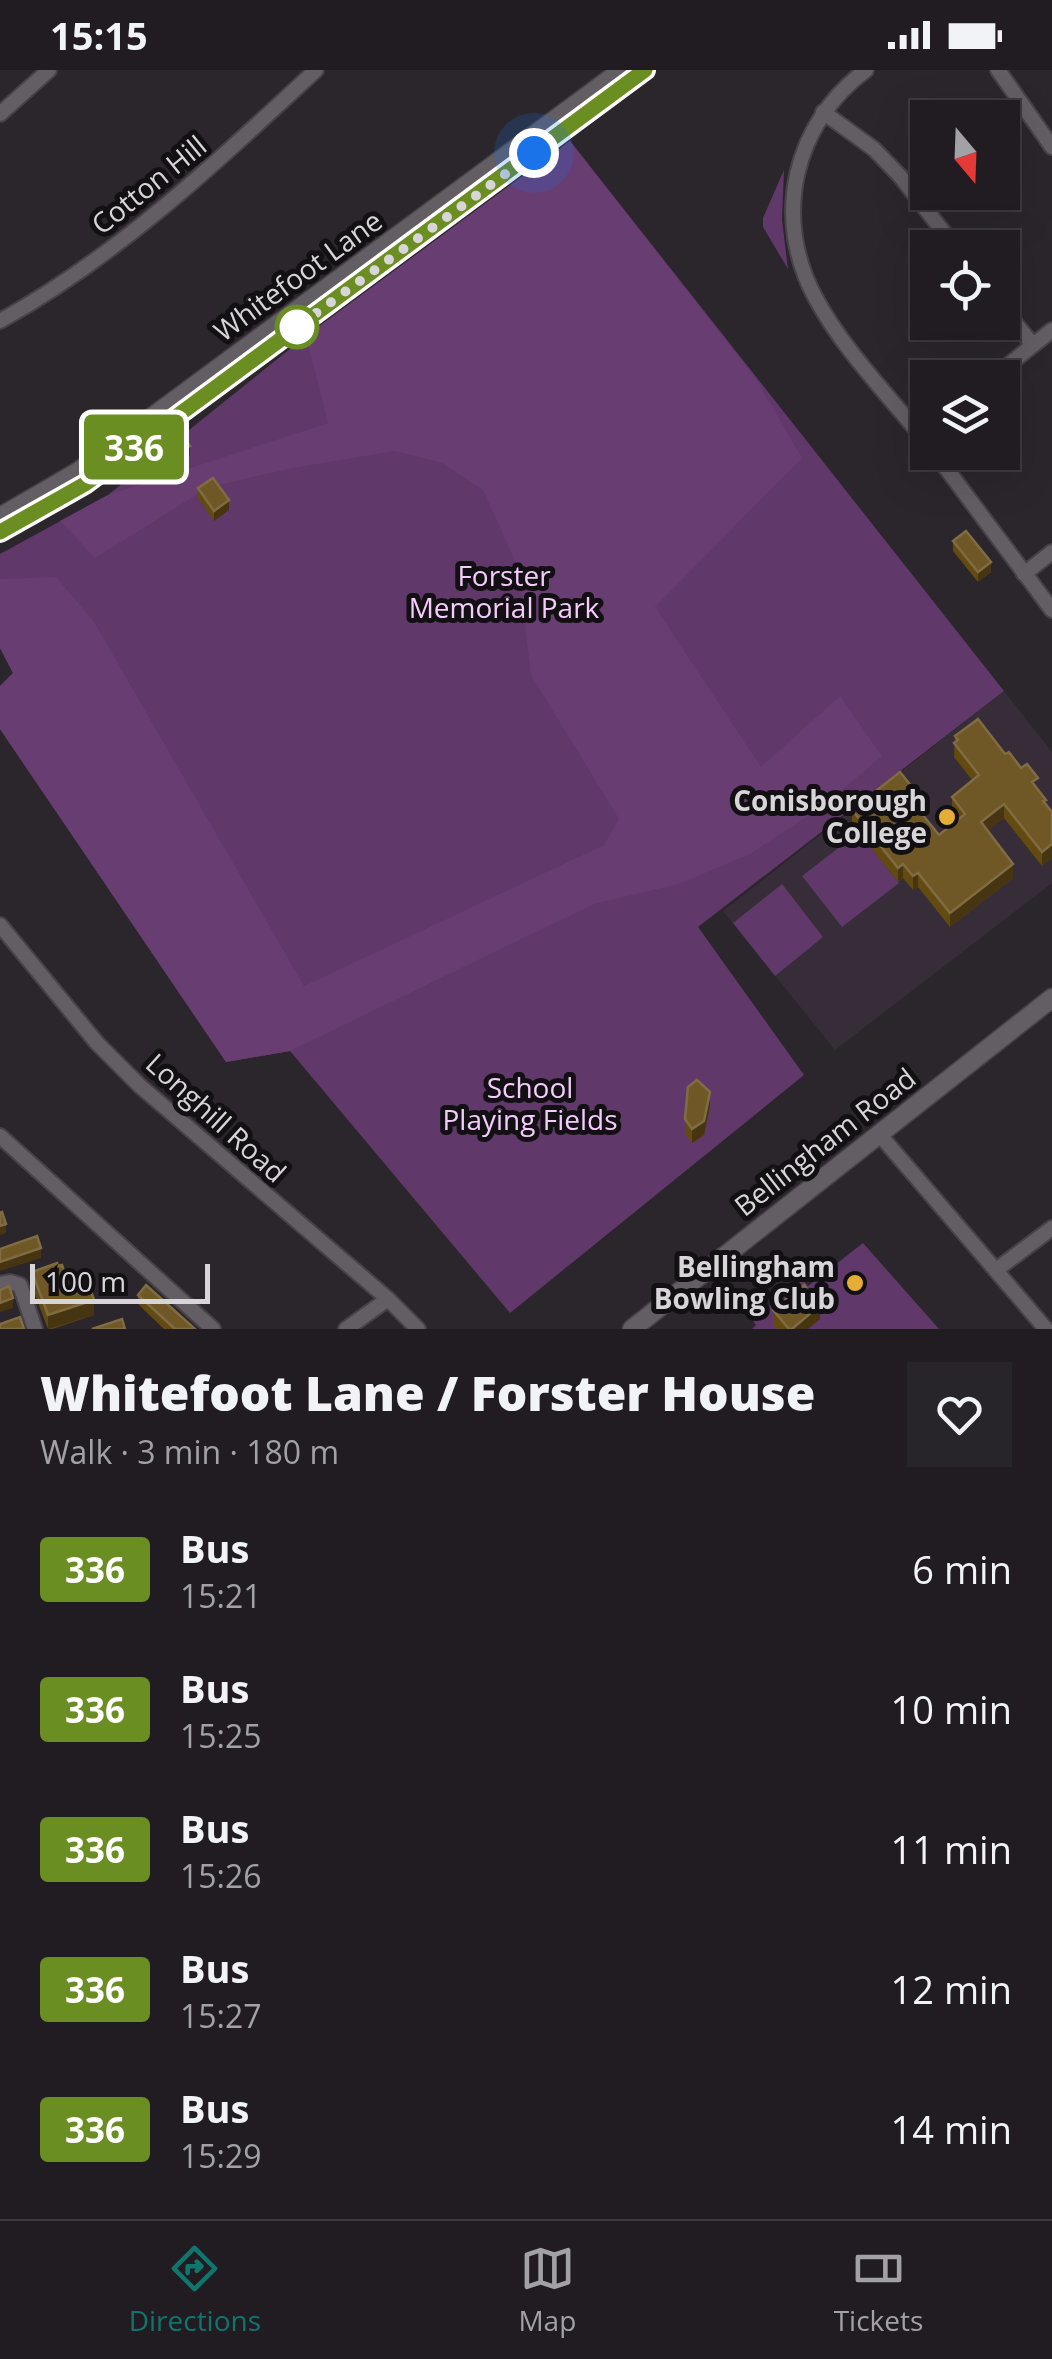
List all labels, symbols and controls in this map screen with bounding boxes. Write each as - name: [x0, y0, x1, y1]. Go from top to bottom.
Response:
- text: 15:15: [50, 9, 148, 61]
- north arrow: [910, 100, 1020, 210]
- map controls: [910, 100, 1020, 470]
- street label: Cotton Hill: [83, 126, 214, 242]
- your location: [509, 128, 559, 178]
- street label: Whitefoot Lane: [206, 201, 389, 349]
- button: locate: [910, 230, 1020, 340]
- unlabelled marker: [276, 306, 318, 348]
- button: layers: [910, 360, 1020, 470]
- line badge: 336: [76, 414, 192, 480]
- text: 336: [104, 424, 164, 471]
- park label: Forster Memorial Park: [409, 556, 600, 626]
- place label: Conisborough College: [733, 781, 927, 851]
- marker: Conisborough College: [936, 806, 958, 828]
- street label: Longhill Road: [138, 1044, 295, 1190]
- street label: Bellingham Road: [726, 1058, 923, 1224]
- park label: School Playing Fields: [443, 1068, 618, 1138]
- place label: Bellingham Bowling Club: [654, 1247, 835, 1317]
- scale bar: [30, 1259, 210, 1304]
- text: 100 m: [45, 1262, 126, 1300]
- marker: Bellingham Bowling Club: [844, 1272, 866, 1294]
- text: Whitefoot Lane / Forster House: [40, 1360, 815, 1425]
- button: heart: [907, 1362, 1012, 1467]
- text: Walk · 3 min · 180 m: [40, 1430, 339, 1473]
- text: Bus: [180, 1522, 249, 1574]
- text: 6 min: [912, 1543, 1012, 1595]
- text: 336: [65, 1546, 125, 1593]
- text: 15:21: [180, 1574, 262, 1617]
- text: Bus: [180, 1662, 249, 1714]
- text: 10 min: [891, 1683, 1012, 1735]
- text: 336: [65, 1686, 125, 1733]
- text: 15:25: [180, 1714, 262, 1757]
- text: Bus: [180, 1802, 249, 1854]
- text: 11 min: [891, 1823, 1012, 1875]
- text: 336: [65, 1826, 125, 1873]
- text: 15:26: [180, 1854, 262, 1897]
- text: Bus: [180, 1942, 249, 1994]
- text: 12 min: [891, 1963, 1012, 2015]
- text: 336: [65, 1966, 125, 2013]
- text: 15:27: [180, 1994, 262, 2037]
- text: Bus: [180, 2082, 249, 2134]
- text: 14 min: [891, 2103, 1012, 2155]
- text: 336: [65, 2106, 125, 2153]
- text: 15:29: [180, 2134, 262, 2177]
- tab: Directions: [129, 2241, 261, 2339]
- tab: Map: [518, 2241, 576, 2339]
- tab: Tickets: [834, 2241, 923, 2339]

